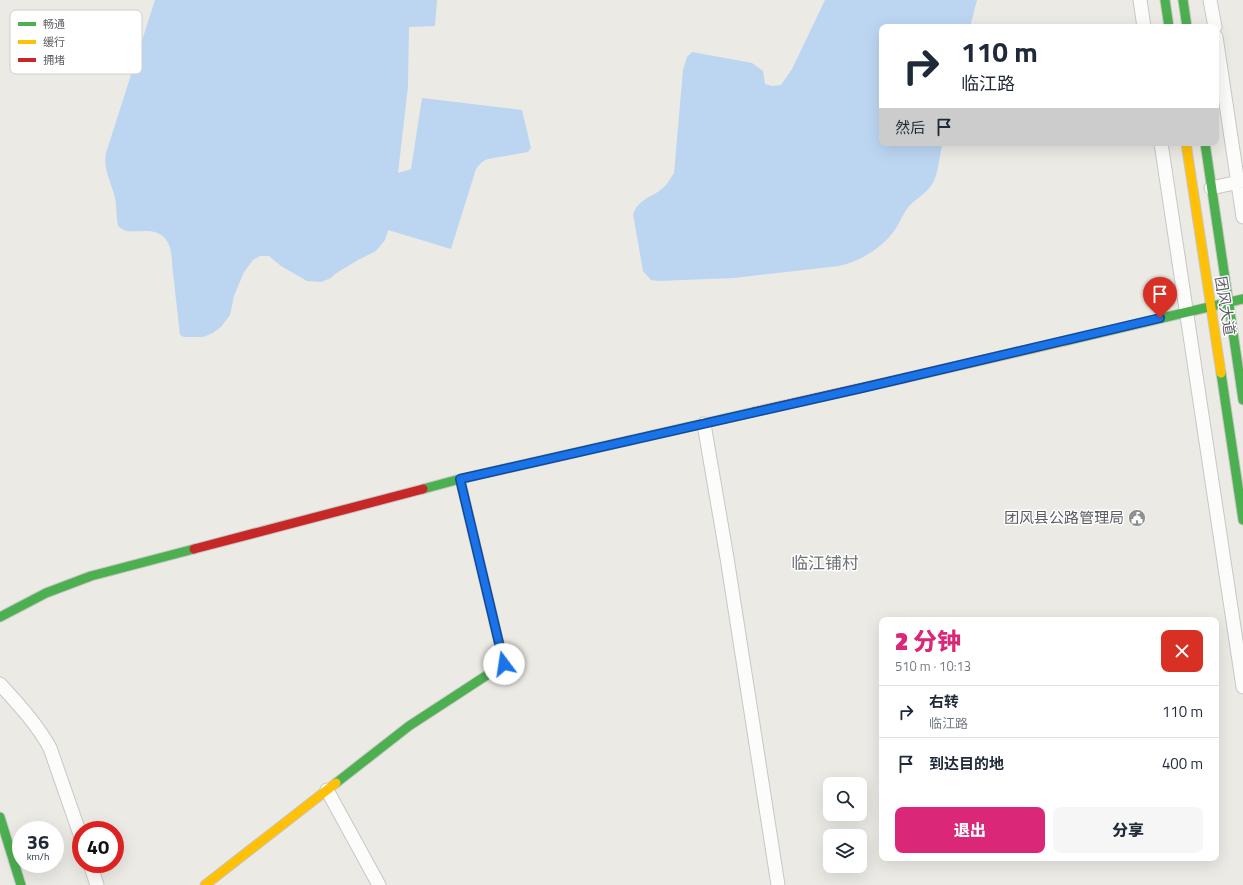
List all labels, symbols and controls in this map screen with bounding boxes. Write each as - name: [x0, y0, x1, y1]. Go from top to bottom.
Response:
- legend: [10, 10, 142, 74]
- text: 畅通: [43, 16, 65, 32]
- text: 110 m: [961, 30, 1038, 73]
- text: 缓行: [43, 34, 65, 50]
- icon: right: [895, 40, 947, 92]
- text: 拥堵: [43, 52, 65, 68]
- text: 临江路: [961, 70, 1015, 97]
- text: 然后: [895, 116, 925, 139]
- icon: arrive: [933, 116, 955, 138]
- street label: 团风大道: [1209, 274, 1242, 337]
- pin: [1143, 277, 1177, 318]
- icon: arrive: [1149, 283, 1171, 305]
- place label: 团风县公路管理局: [1004, 506, 1124, 529]
- public building icon: 团风县公路管理局: [1127, 508, 1147, 528]
- district label: 临江铺村: [791, 550, 859, 576]
- text: 2 分钟: [895, 623, 961, 659]
- button: close: [1161, 630, 1203, 672]
- position arrow: [483, 643, 525, 685]
- text: 510 m · 10:13: [895, 656, 971, 676]
- text: 右转: [929, 690, 959, 713]
- text: 110 m: [1162, 700, 1203, 723]
- icon: right: [895, 701, 917, 723]
- text: 临江路: [929, 713, 968, 733]
- text: 到达目的地: [929, 752, 1004, 775]
- text: 400 m: [1162, 752, 1203, 775]
- icon: arrive: [895, 753, 917, 775]
- map controls: [823, 777, 867, 873]
- button: search: [823, 777, 867, 821]
- button: 退出: [895, 807, 1045, 853]
- button: 分享: [1053, 807, 1203, 853]
- speed limit sign: 40: [72, 821, 124, 873]
- text: 36: [27, 826, 49, 857]
- button: layers: [823, 829, 867, 873]
- text: km/h: [27, 849, 49, 864]

